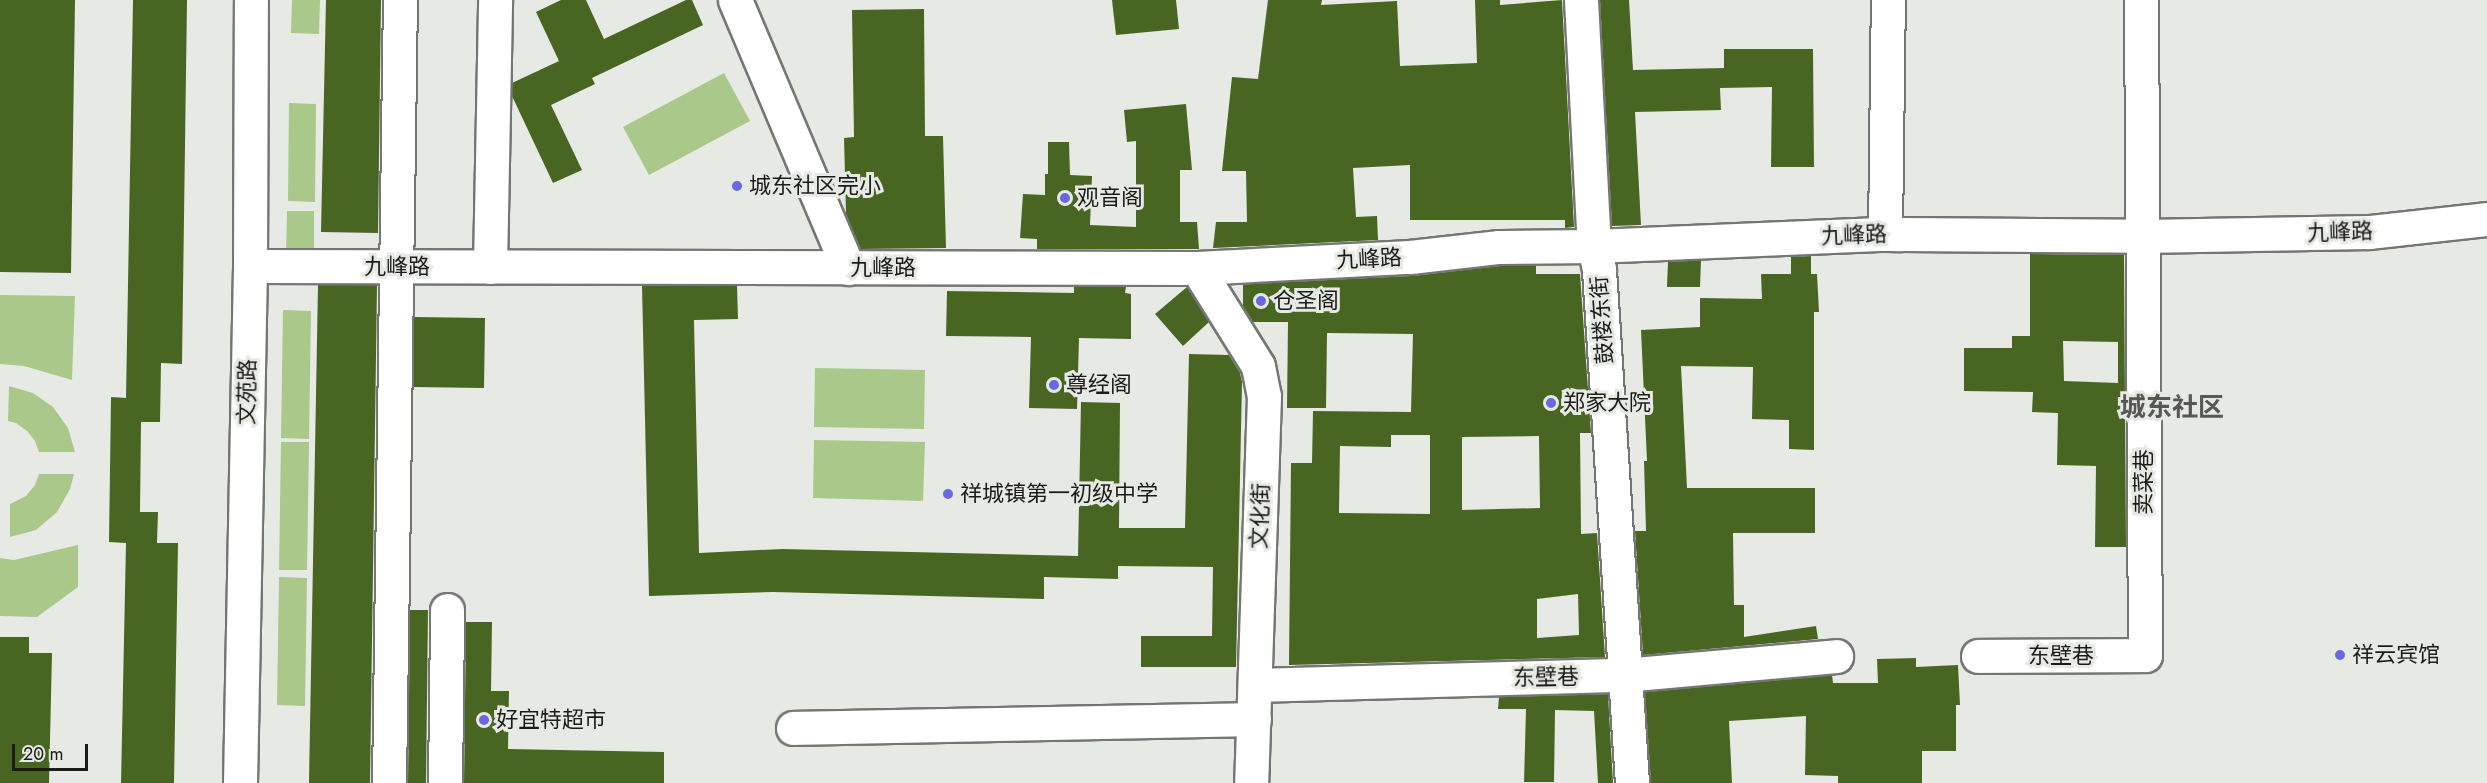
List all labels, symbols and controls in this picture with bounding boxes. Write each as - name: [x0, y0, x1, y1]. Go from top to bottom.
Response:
- place label: 城东社区完小: [749, 173, 881, 199]
- marker: 城东社区完小: [730, 179, 744, 193]
- place label: 观音阁: [1077, 185, 1143, 211]
- marker: 观音阁: [1058, 191, 1072, 205]
- street label: 九峰路: [2307, 218, 2373, 246]
- street label: 九峰路: [1821, 221, 1887, 249]
- street label: 九峰路: [1335, 244, 1403, 274]
- street label: 九峰路: [364, 254, 430, 280]
- street label: 九峰路: [850, 255, 916, 281]
- street label: 鼓楼东街: [1586, 275, 1618, 365]
- place label: 仓圣阁: [1273, 288, 1339, 314]
- marker: 仓圣阁: [1254, 294, 1268, 308]
- street label: 文苑路: [233, 359, 261, 425]
- place label: 尊经阁: [1066, 372, 1132, 398]
- marker: 尊经阁: [1047, 378, 1061, 392]
- place label: 郑家大院: [1563, 390, 1651, 416]
- district label: 城东社区: [2120, 392, 2224, 424]
- marker: 郑家大院: [1544, 396, 1558, 410]
- street label: 卖菜巷: [2131, 449, 2157, 515]
- place label: 祥城镇第一初级中学: [960, 481, 1158, 507]
- street label: 文化街: [1246, 483, 1274, 549]
- marker: 祥城镇第一初级中学: [941, 487, 955, 501]
- place label: 祥云宾馆: [2352, 642, 2440, 668]
- street label: 东壁巷: [2028, 643, 2094, 669]
- marker: 祥云宾馆: [2333, 648, 2347, 662]
- street label: 东壁巷: [1513, 663, 1579, 691]
- place label: 好宜特超市: [496, 707, 606, 733]
- marker: 好宜特超市: [477, 713, 491, 727]
- scale bar: [15, 732, 92, 770]
- text: 20 m: [23, 741, 63, 767]

